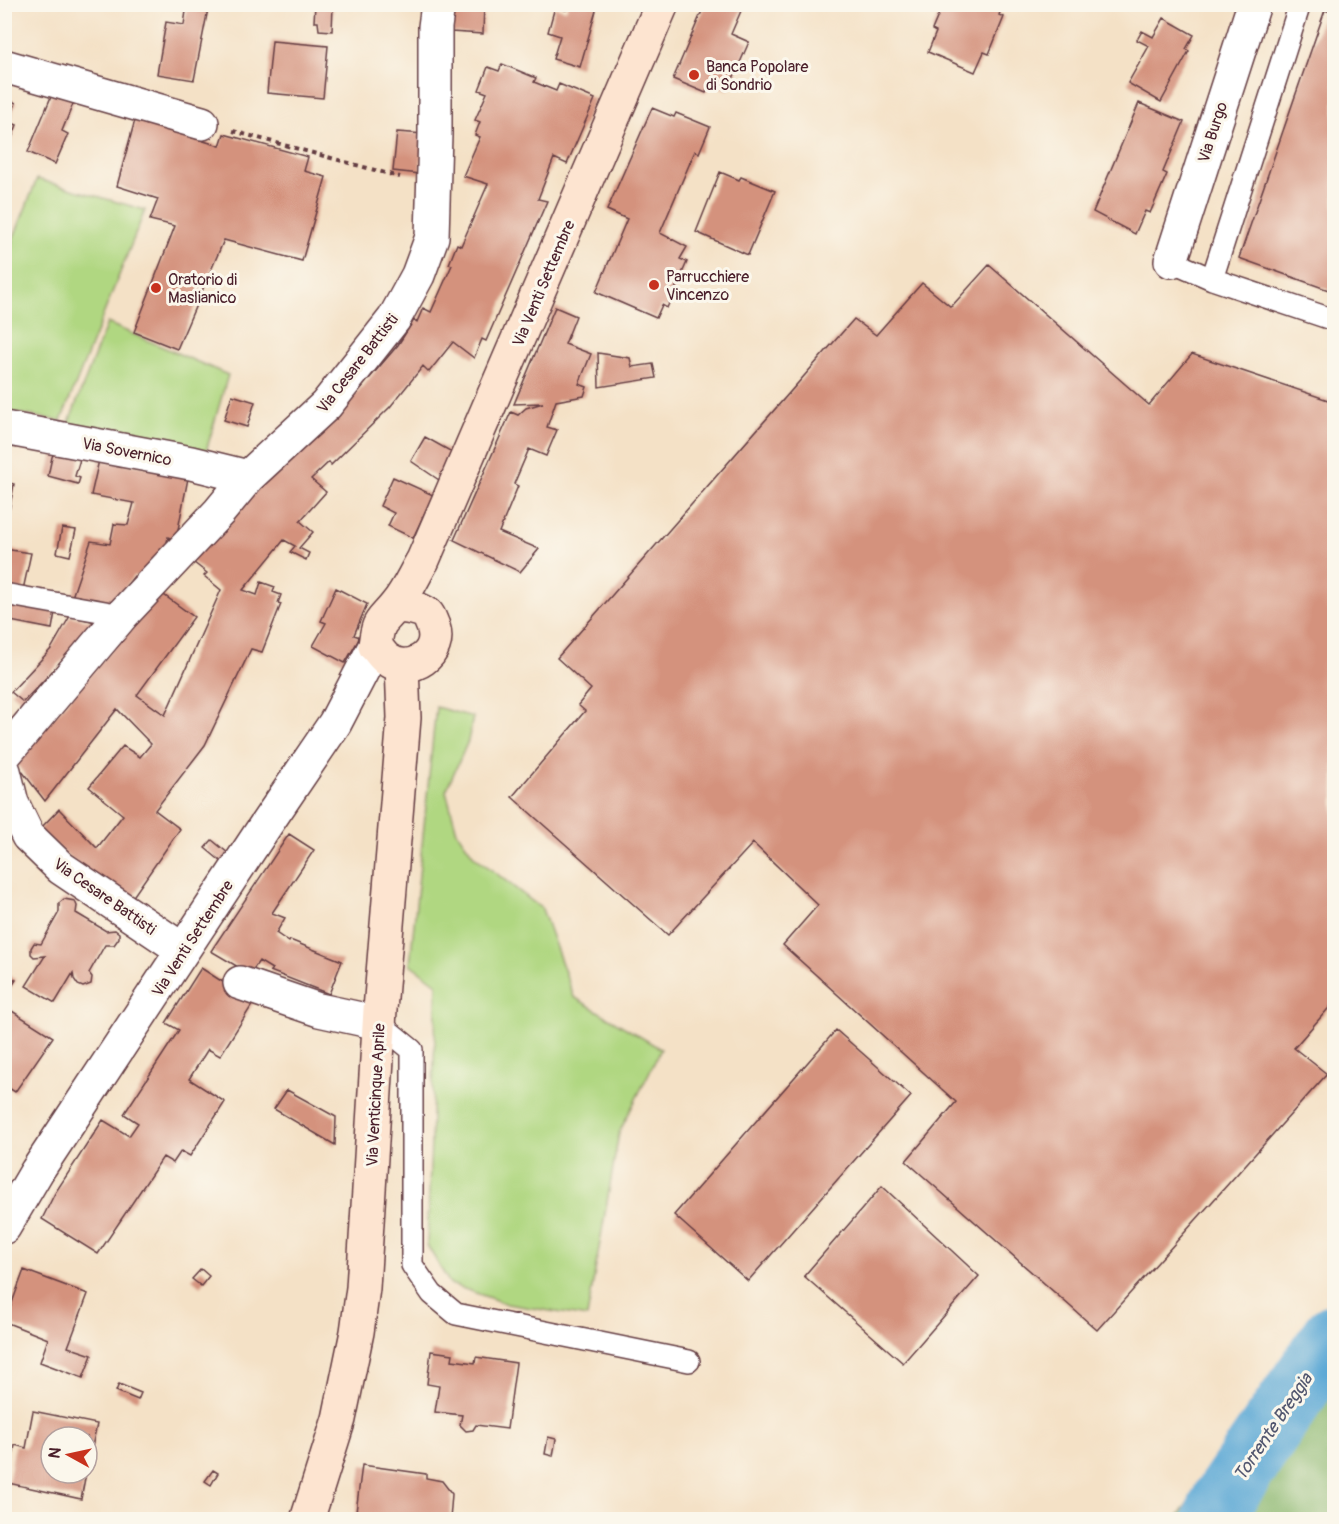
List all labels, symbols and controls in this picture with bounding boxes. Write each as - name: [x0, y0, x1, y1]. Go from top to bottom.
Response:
- place label: Banca Popolare di Sondrio: [706, 57, 808, 95]
- marker: Banca Popolare di Sondrio: [687, 68, 701, 82]
- street label: Via Burgo: [1194, 99, 1232, 165]
- street label: Via Venti Settembre: [508, 217, 580, 350]
- place label: Parrucchiere Vincenzo: [666, 267, 749, 305]
- place label: Oratorio di Maslianico: [168, 270, 237, 308]
- marker: Parrucchiere Vincenzo: [647, 278, 661, 292]
- marker: Oratorio di Maslianico: [149, 281, 163, 295]
- street label: Via Cesare Battisti: [313, 310, 403, 417]
- street label: Via Sovernico: [80, 434, 174, 471]
- street label: Via Cesare Battisti: [49, 854, 160, 940]
- street label: Via Venti Settembre: [148, 876, 238, 1001]
- street label: Via Venticinque Aprile: [362, 1023, 390, 1167]
- water label: Torrente Breggia: [1229, 1368, 1319, 1485]
- north arrow: [39, 1425, 99, 1485]
- text: N: [44, 1446, 66, 1460]

